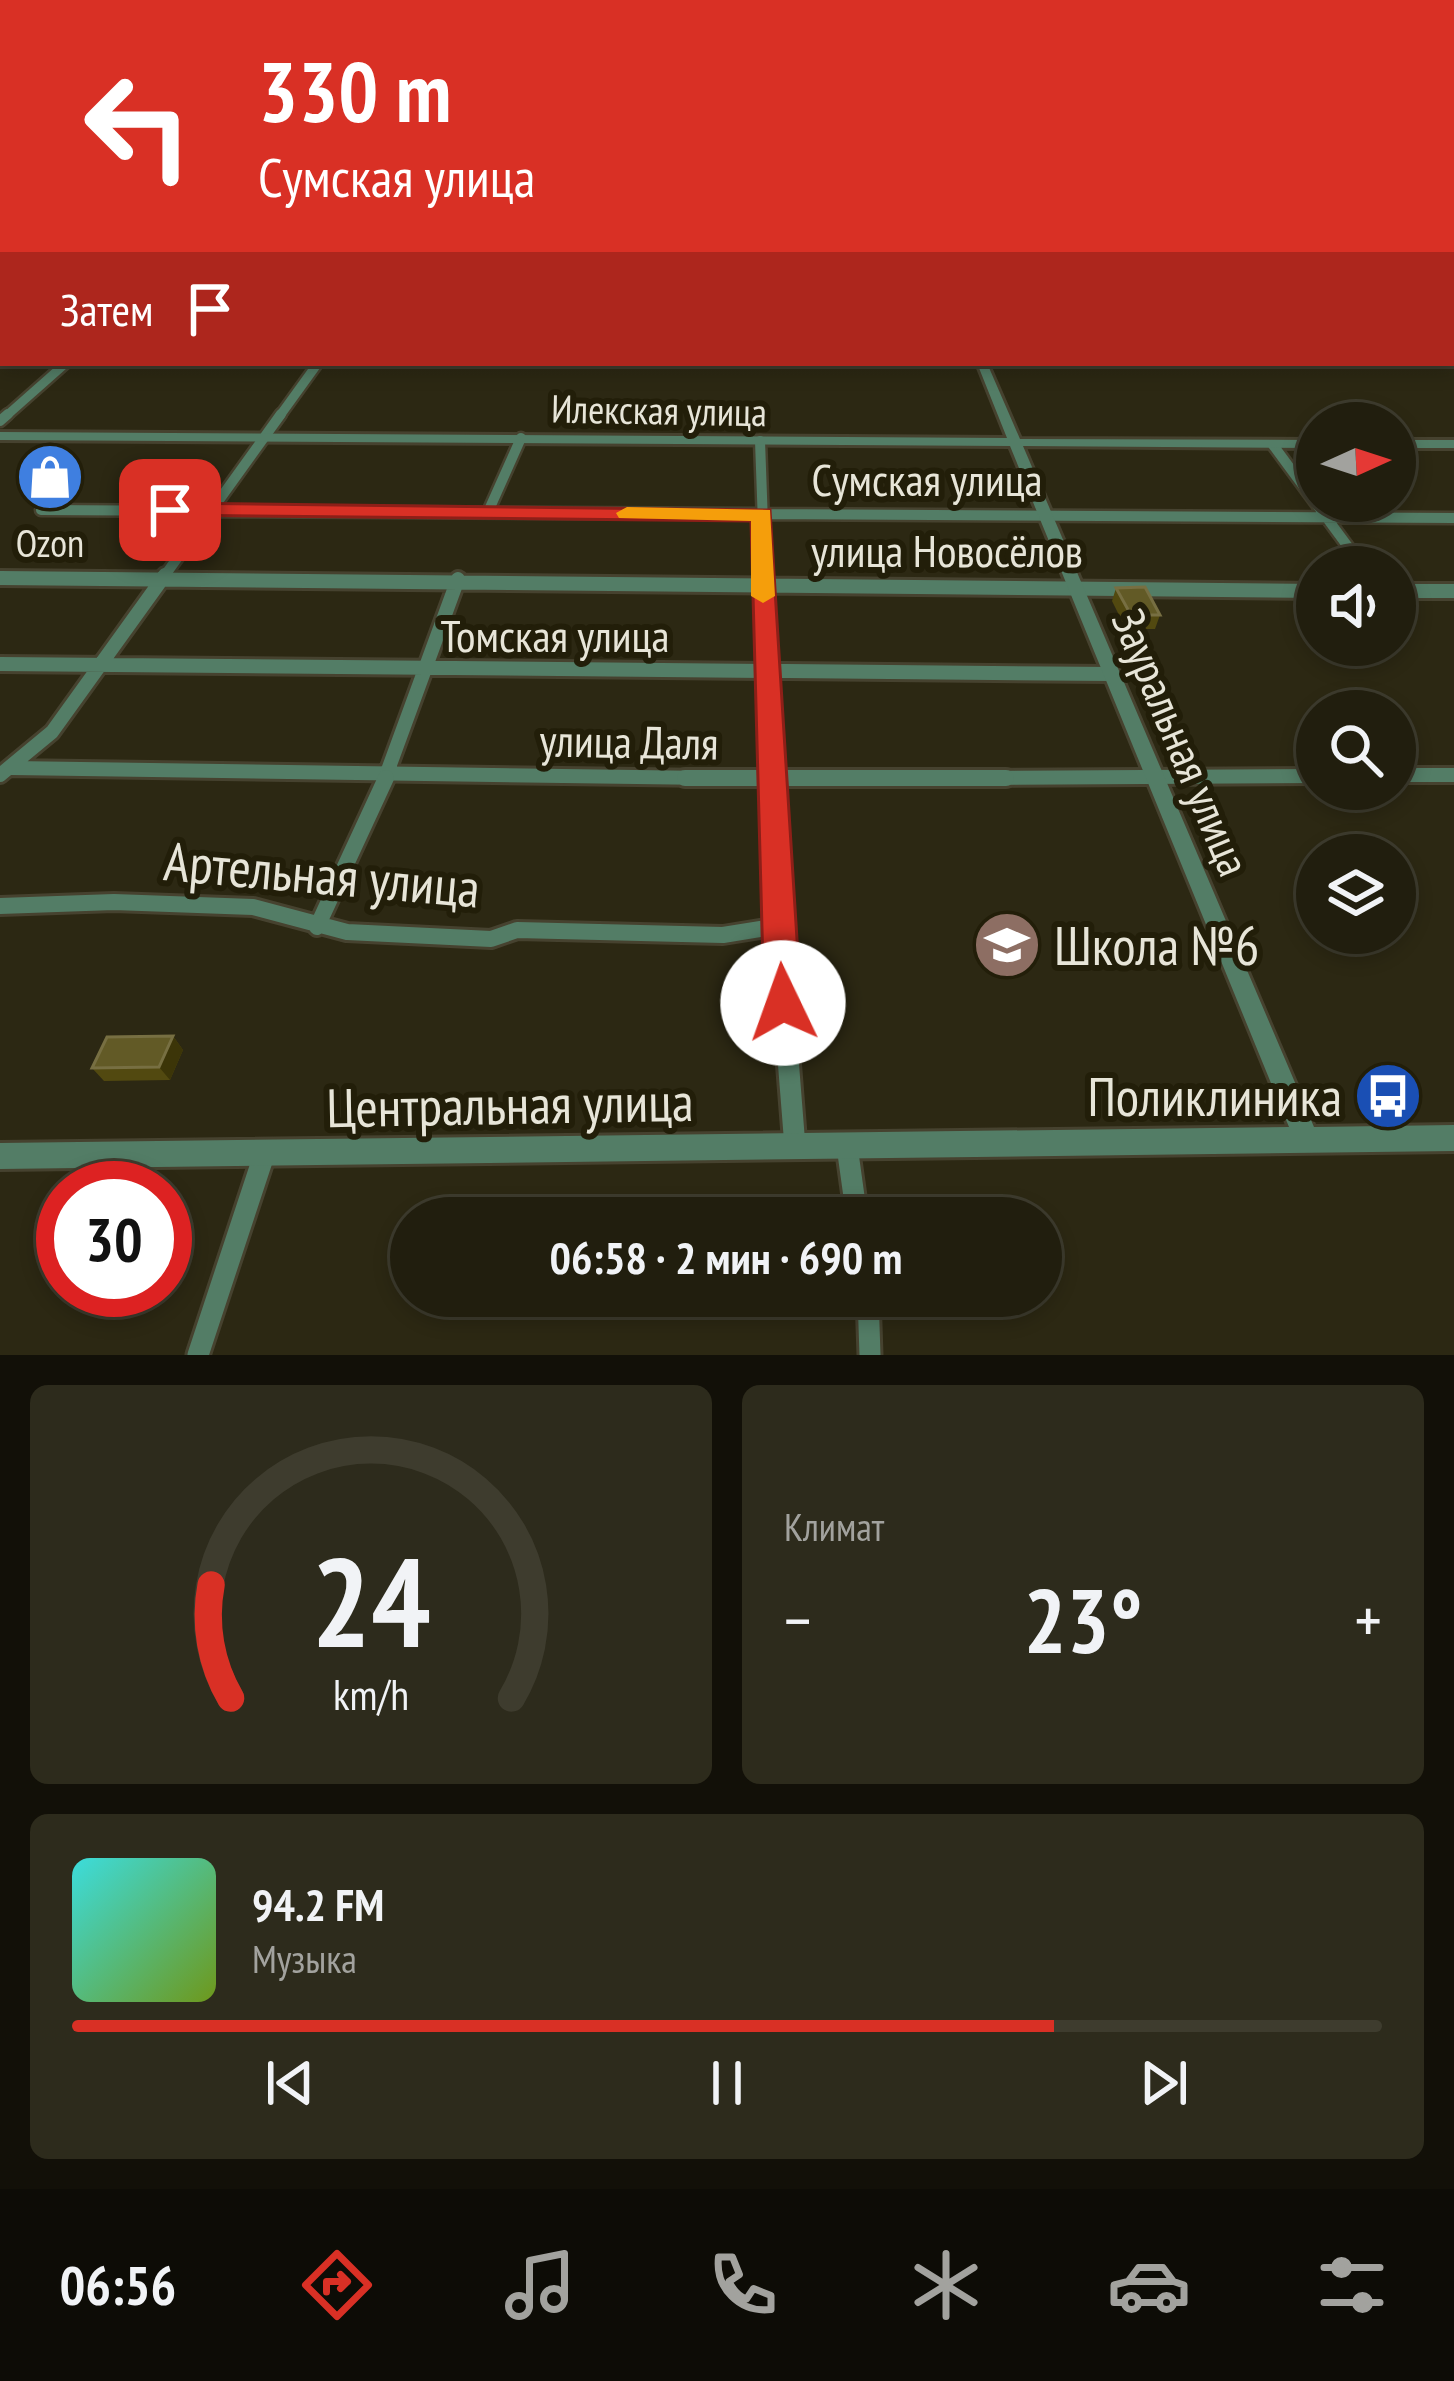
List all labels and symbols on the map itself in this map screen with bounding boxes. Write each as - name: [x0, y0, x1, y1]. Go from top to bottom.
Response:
- street label: Илекская улица: [551, 383, 767, 437]
- north arrow: [1296, 402, 1416, 522]
- shop icon: Ozon: [15, 442, 85, 512]
- street label: Сумская улица: [811, 450, 1043, 508]
- pin: [119, 459, 221, 561]
- place label: Ozon: [16, 517, 84, 568]
- street label: улица Новосёлов: [811, 521, 1083, 579]
- street label: Зауральная улица: [1100, 600, 1264, 884]
- street label: Томская улица: [441, 606, 669, 664]
- street label: улица Даля: [539, 710, 719, 772]
- street label: Артельная улица: [161, 825, 483, 923]
- school or university icon: Школа №6: [972, 910, 1042, 980]
- place label: Школа №6: [1054, 910, 1259, 980]
- position arrow: [720, 940, 846, 1066]
- place label: Поликлиника: [1087, 1061, 1342, 1131]
- bus stop icon: Поликлиника: [1353, 1061, 1423, 1131]
- street label: Центральная улица: [326, 1066, 694, 1142]
- speed limit sign: 30: [36, 1161, 192, 1317]

